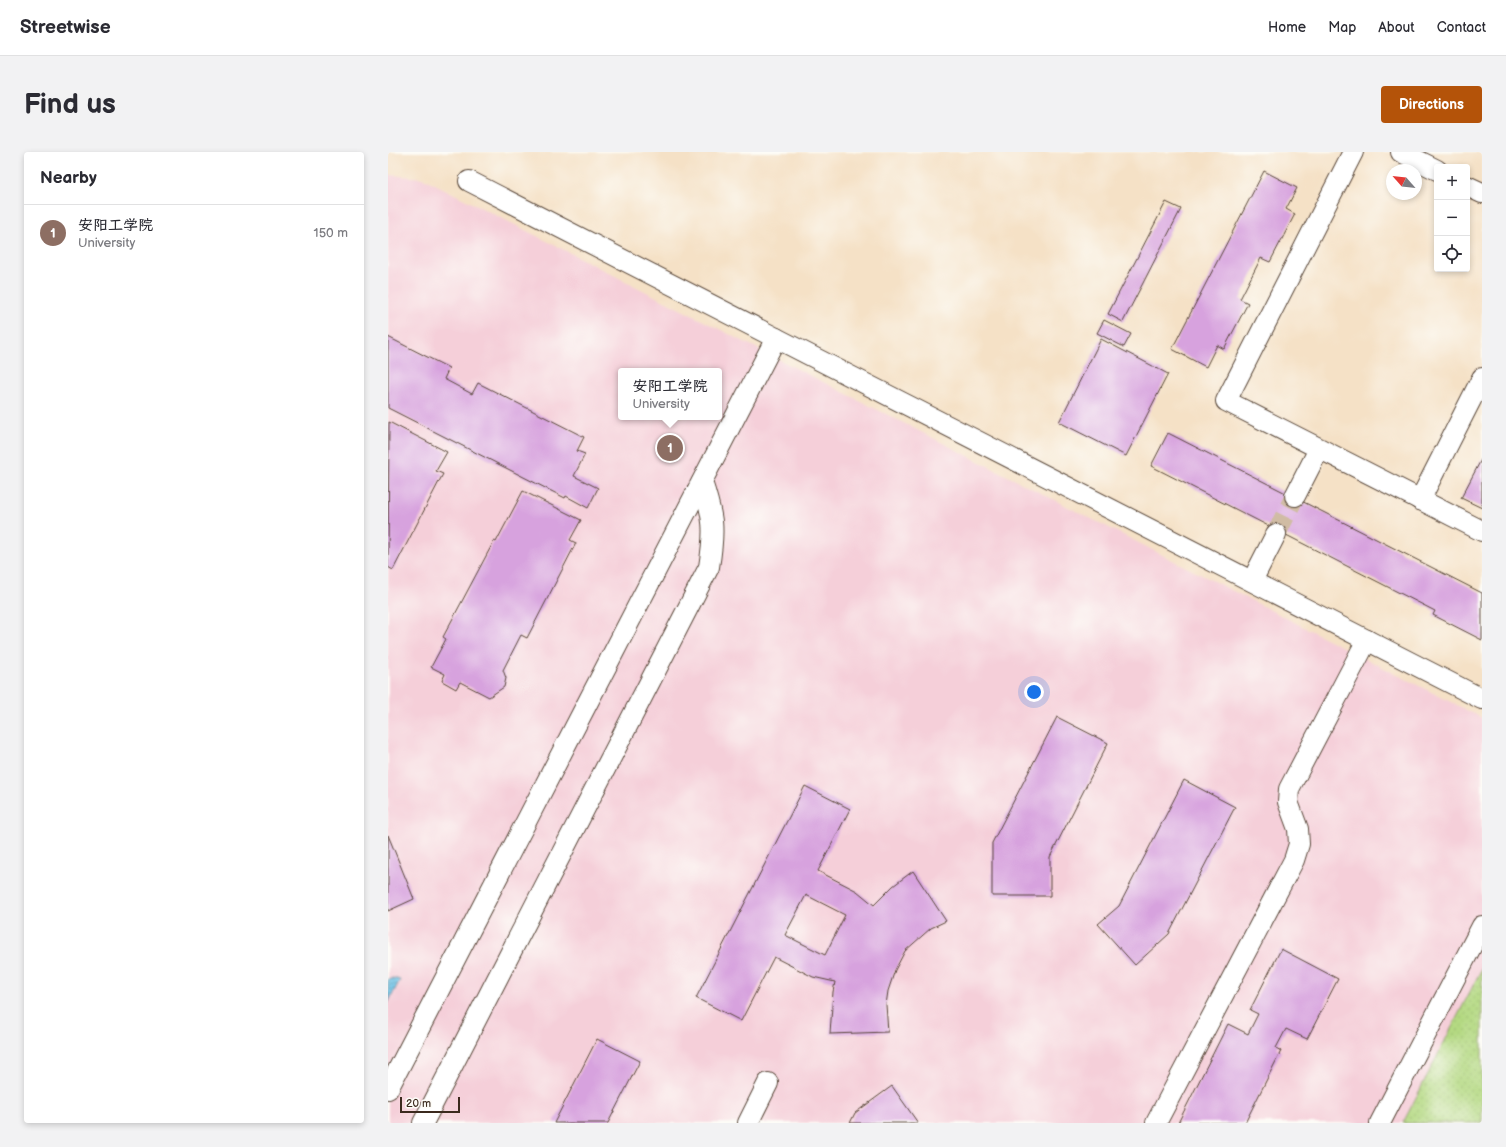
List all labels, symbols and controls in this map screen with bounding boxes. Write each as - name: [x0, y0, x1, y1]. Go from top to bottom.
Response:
- text: Streetwise: [20, 16, 111, 39]
- text: Home: [1268, 19, 1306, 36]
- text: Map: [1328, 19, 1356, 36]
- text: About: [1378, 19, 1415, 36]
- text: Contact: [1437, 19, 1486, 36]
- button: Directions: [1381, 86, 1482, 123]
- text: Find us: [24, 88, 116, 121]
- north arrow: [1386, 164, 1422, 200]
- map controls: [1434, 164, 1470, 272]
- button: +: [1434, 164, 1470, 200]
- text: Nearby: [40, 168, 97, 188]
- button: −: [1434, 200, 1470, 236]
- text: 安阳工学院: [78, 216, 153, 235]
- text: 1: [50, 225, 56, 241]
- text: 150 m: [314, 225, 348, 241]
- text: University: [78, 235, 135, 251]
- button: locate: [1434, 236, 1470, 272]
- popup: [618, 368, 722, 420]
- text: 安阳工学院: [632, 377, 708, 396]
- text: University: [632, 396, 690, 412]
- pin: 1: [657, 433, 683, 463]
- your location: [1024, 682, 1044, 702]
- scale bar: [400, 1095, 460, 1114]
- text: 20 m: [406, 1097, 431, 1110]

